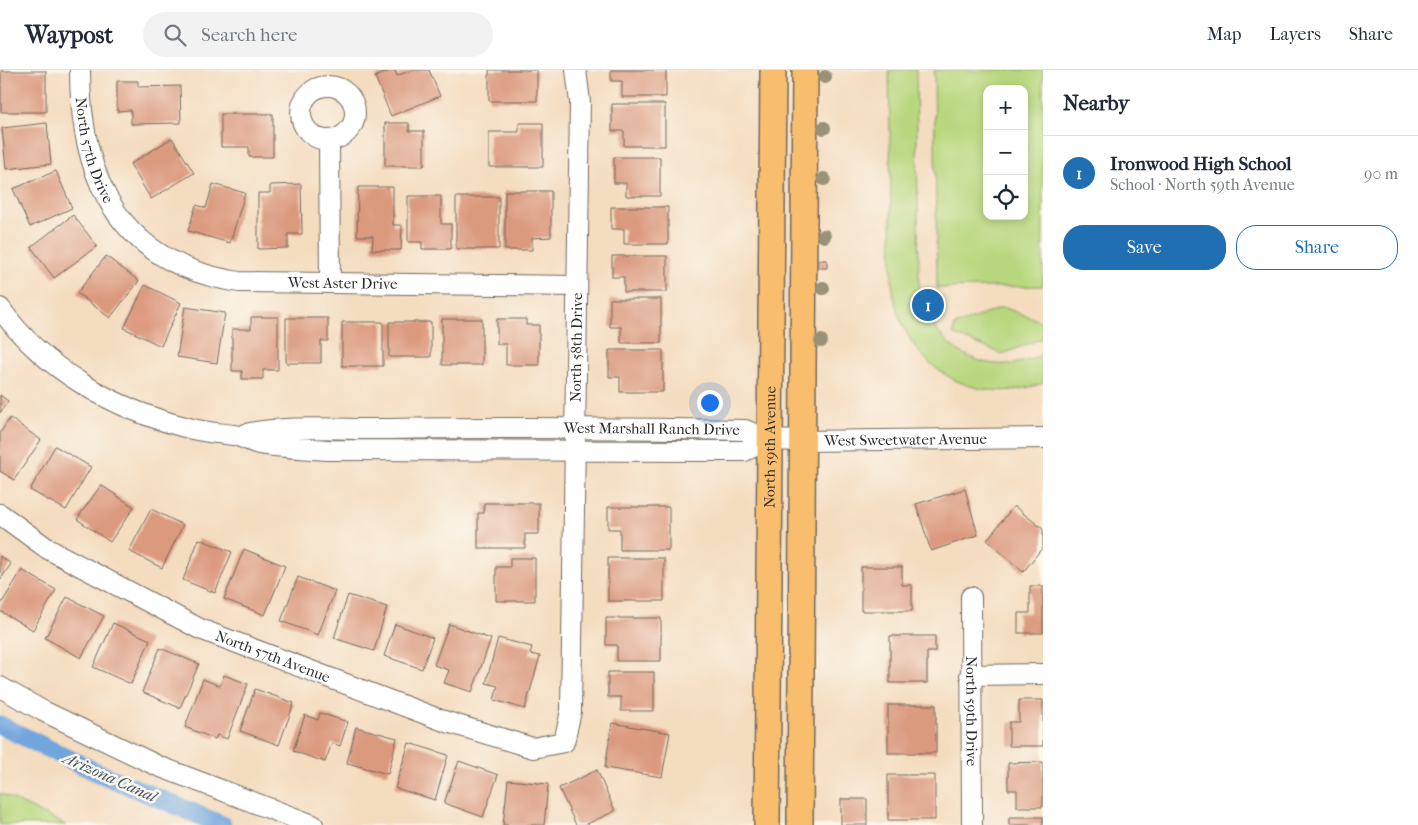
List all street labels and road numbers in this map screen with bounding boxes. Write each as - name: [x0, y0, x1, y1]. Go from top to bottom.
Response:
- street label: North 57th Drive: [72, 97, 118, 207]
- street label: West Aster Drive: [287, 274, 398, 293]
- street label: North 58th Drive: [567, 292, 586, 402]
- street label: North 59th Avenue: [761, 385, 779, 508]
- street label: West Marshall Ranch Drive: [562, 419, 740, 439]
- street label: West Sweetwater Avenue: [823, 430, 988, 450]
- street label: North 57th Avenue: [213, 627, 333, 686]
- street label: North 59th Drive: [962, 656, 981, 767]

